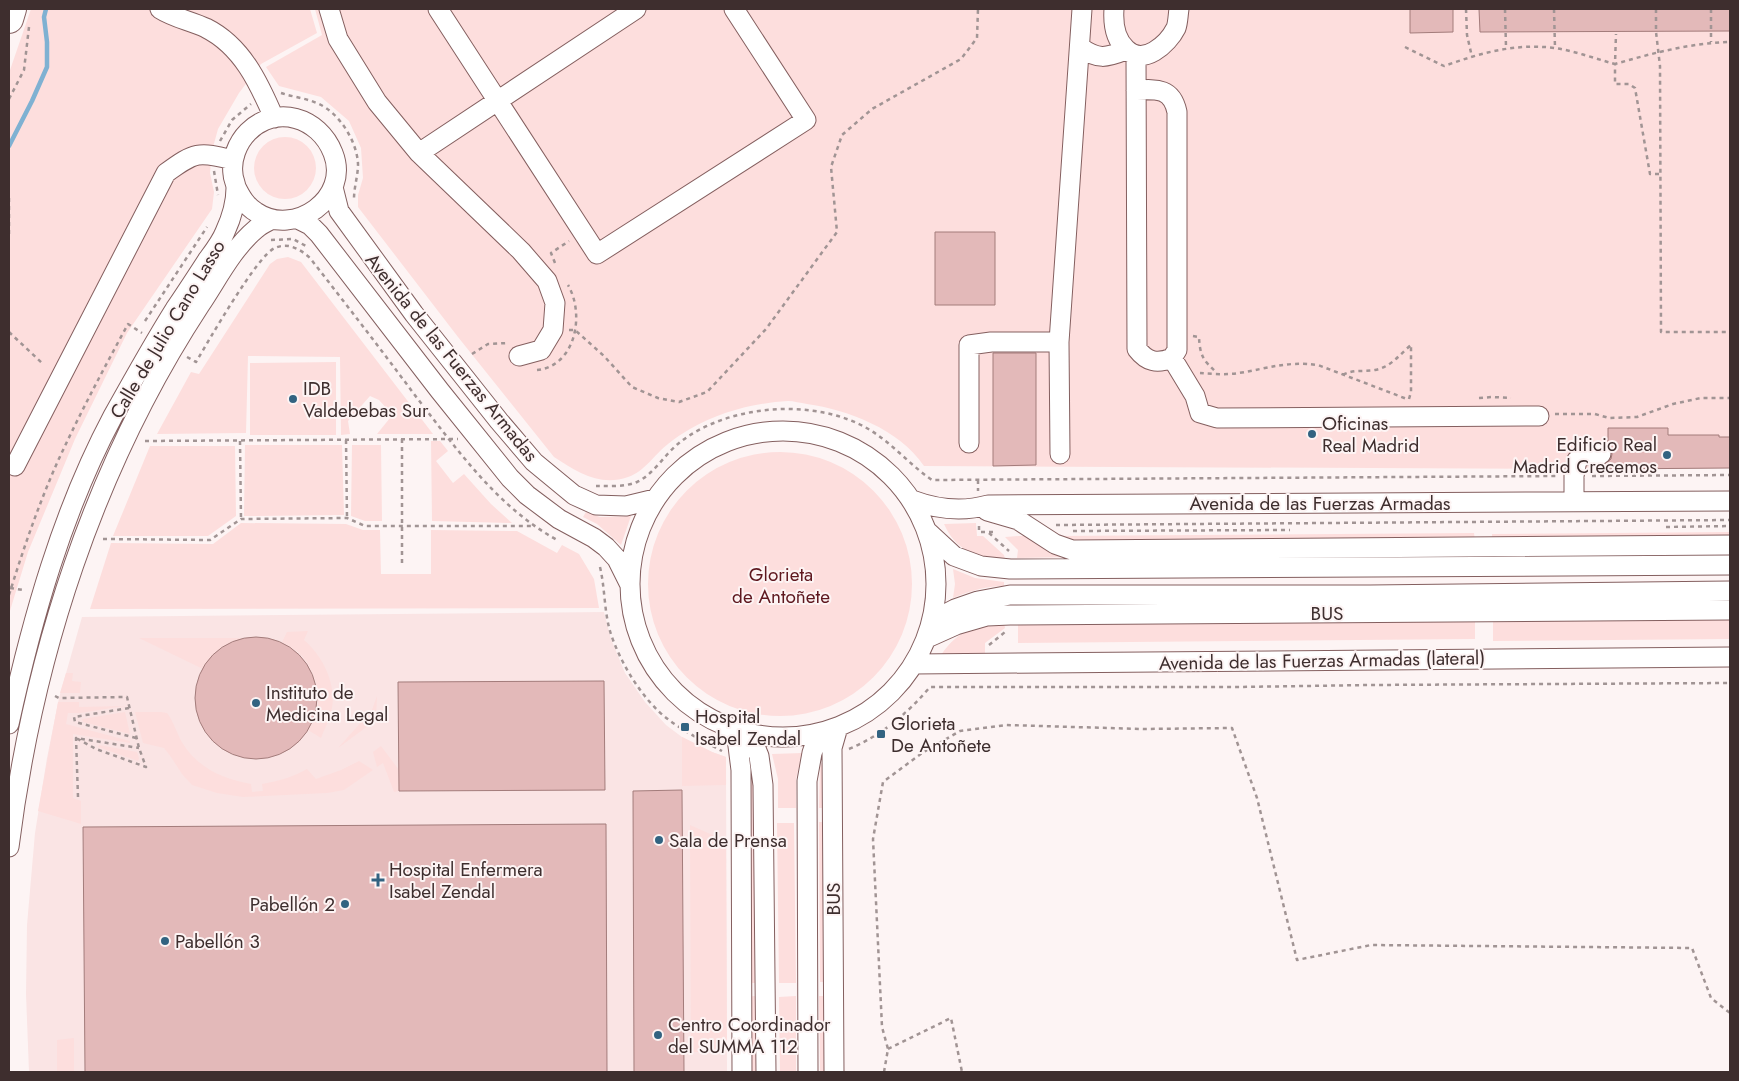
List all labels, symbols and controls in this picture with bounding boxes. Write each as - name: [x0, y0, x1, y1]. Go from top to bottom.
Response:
- street label: Calle de Julio Cano Lasso: [103, 235, 232, 424]
- street label: Avenida de las Fuerzas Armadas: [359, 247, 544, 468]
- place label: IDB Valdebebas Sur: [303, 375, 429, 424]
- marker: IDB Valdebebas Sur: [287, 393, 299, 405]
- place label: Oficinas Real Madrid: [1322, 410, 1419, 459]
- marker: Oficinas Real Madrid: [1306, 428, 1318, 440]
- place label: Edificio Real Madrid Crecemos: [1513, 431, 1657, 480]
- marker: Edificio Real Madrid Crecemos: [1661, 449, 1673, 461]
- street label: Avenida de las Fuerzas Armadas: [1189, 490, 1451, 517]
- park label: Glorieta de Antoñete: [732, 561, 830, 610]
- street label: BUS: [1311, 600, 1343, 627]
- street label: Avenida de las Fuerzas Armadas (lateral): [1159, 644, 1485, 677]
- place label: Instituto de Medicina Legal: [266, 679, 388, 728]
- marker: Instituto de Medicina Legal: [250, 697, 262, 709]
- place label: Hospital Isabel Zendal: [695, 703, 801, 752]
- place label: Glorieta De Antoñete: [891, 710, 991, 759]
- marker: Hospital Isabel Zendal: [679, 721, 691, 733]
- marker: Glorieta De Antoñete: [875, 728, 887, 740]
- place label: Sala de Prensa: [669, 827, 787, 854]
- marker: Sala de Prensa: [653, 834, 665, 846]
- place label: Hospital Enfermera Isabel Zendal: [389, 856, 543, 905]
- marker: Hospital Enfermera Isabel Zendal: [371, 873, 385, 887]
- street label: BUS: [820, 883, 847, 915]
- place label: Pabellón 2: [250, 891, 335, 918]
- marker: Pabellón 2: [339, 898, 351, 910]
- place label: Pabellón 3: [175, 928, 260, 955]
- marker: Pabellón 3: [159, 935, 171, 947]
- place label: Centro Coordinador del SUMMA 112: [668, 1011, 831, 1060]
- marker: Centro Coordinador del SUMMA 112: [652, 1029, 664, 1041]

